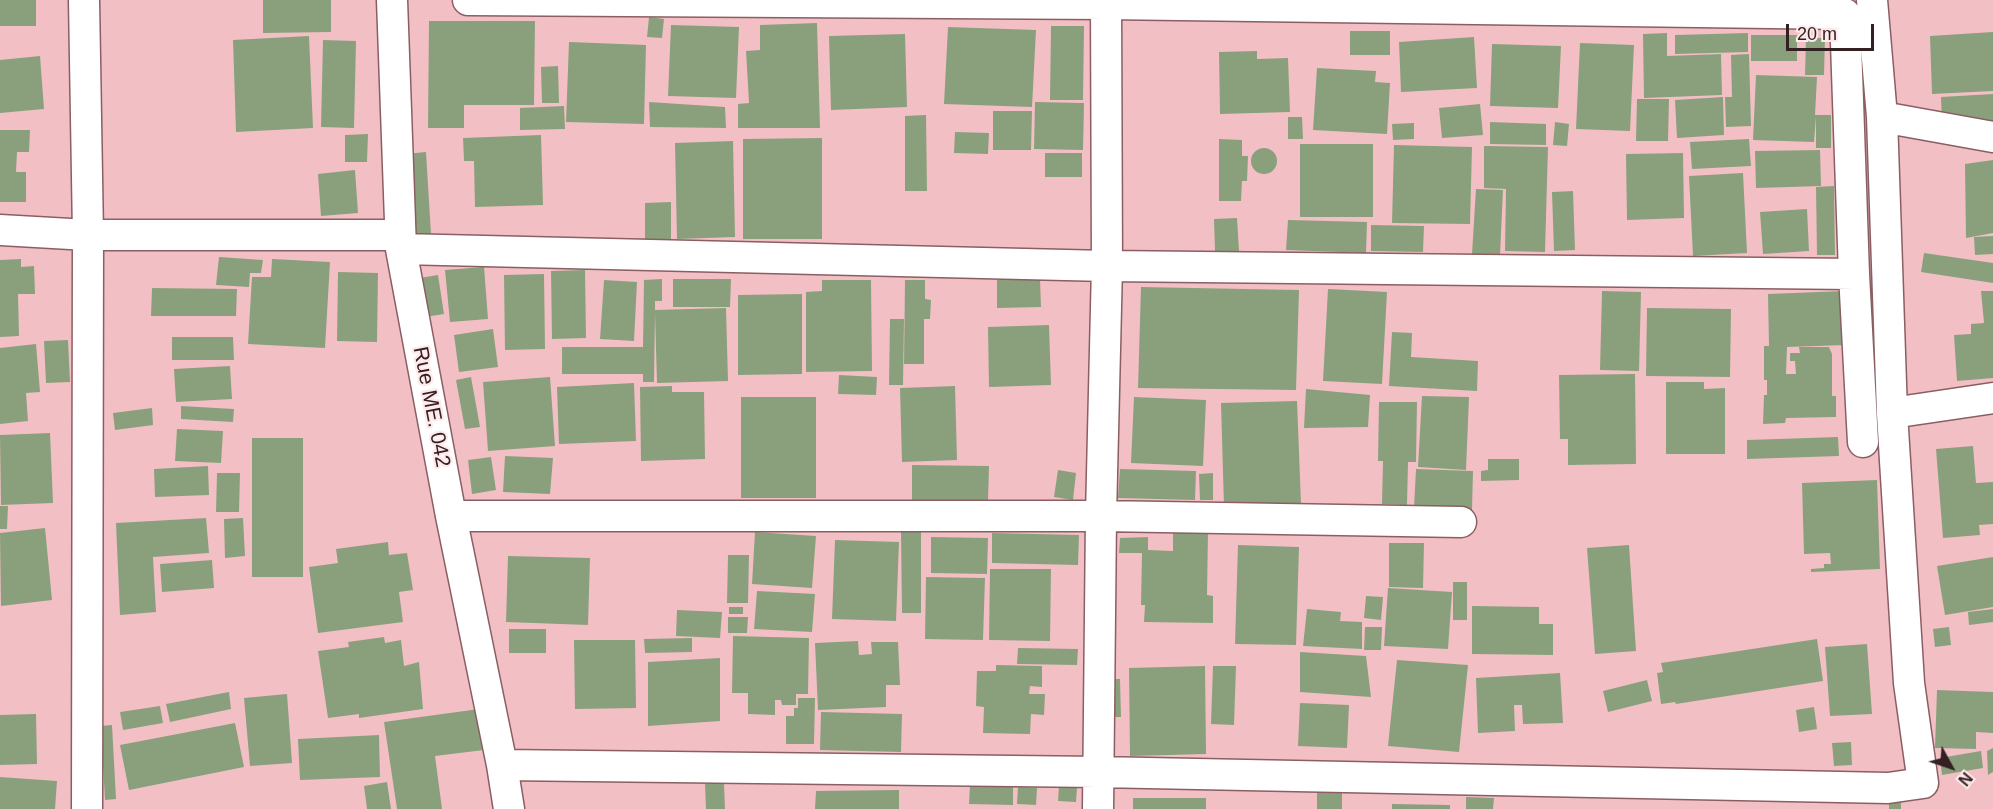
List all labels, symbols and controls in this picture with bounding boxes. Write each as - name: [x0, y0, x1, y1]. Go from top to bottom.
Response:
- scale bar: [1789, 12, 1878, 50]
- text: 20 m: [1797, 24, 1837, 44]
- street label: Rue ME. 042: [407, 344, 455, 470]
- north arrow: [1921, 737, 1981, 797]
- text: N: [1955, 769, 1975, 789]

